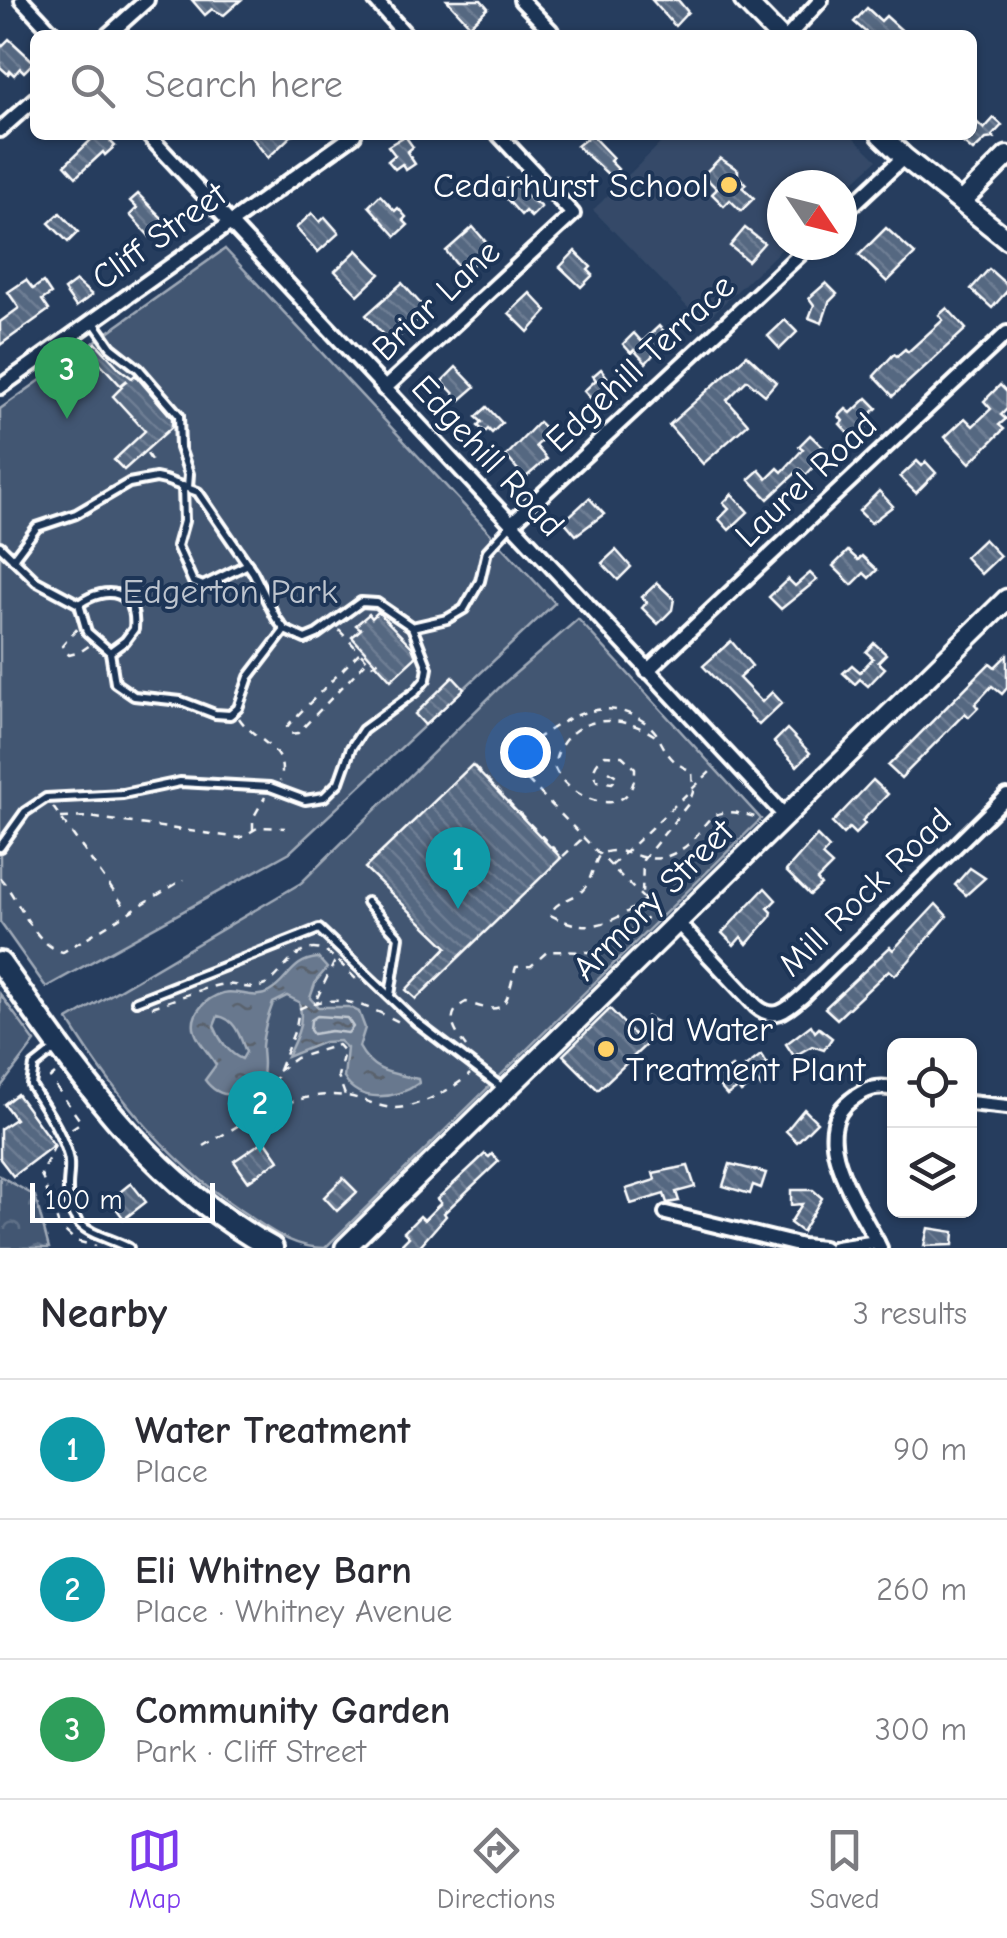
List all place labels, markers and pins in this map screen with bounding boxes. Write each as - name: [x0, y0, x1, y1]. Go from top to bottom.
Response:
- place label: Cedarhurst School: [433, 165, 709, 206]
- marker: Cedarhurst School: [718, 174, 740, 196]
- pin: 3: [34, 336, 100, 419]
- pin: 1: [426, 826, 490, 909]
- place label: Old Water Treatment Plant: [626, 1009, 866, 1090]
- marker: Old Water Treatment Plant: [595, 1038, 617, 1060]
- pin: 2: [228, 1070, 292, 1153]

